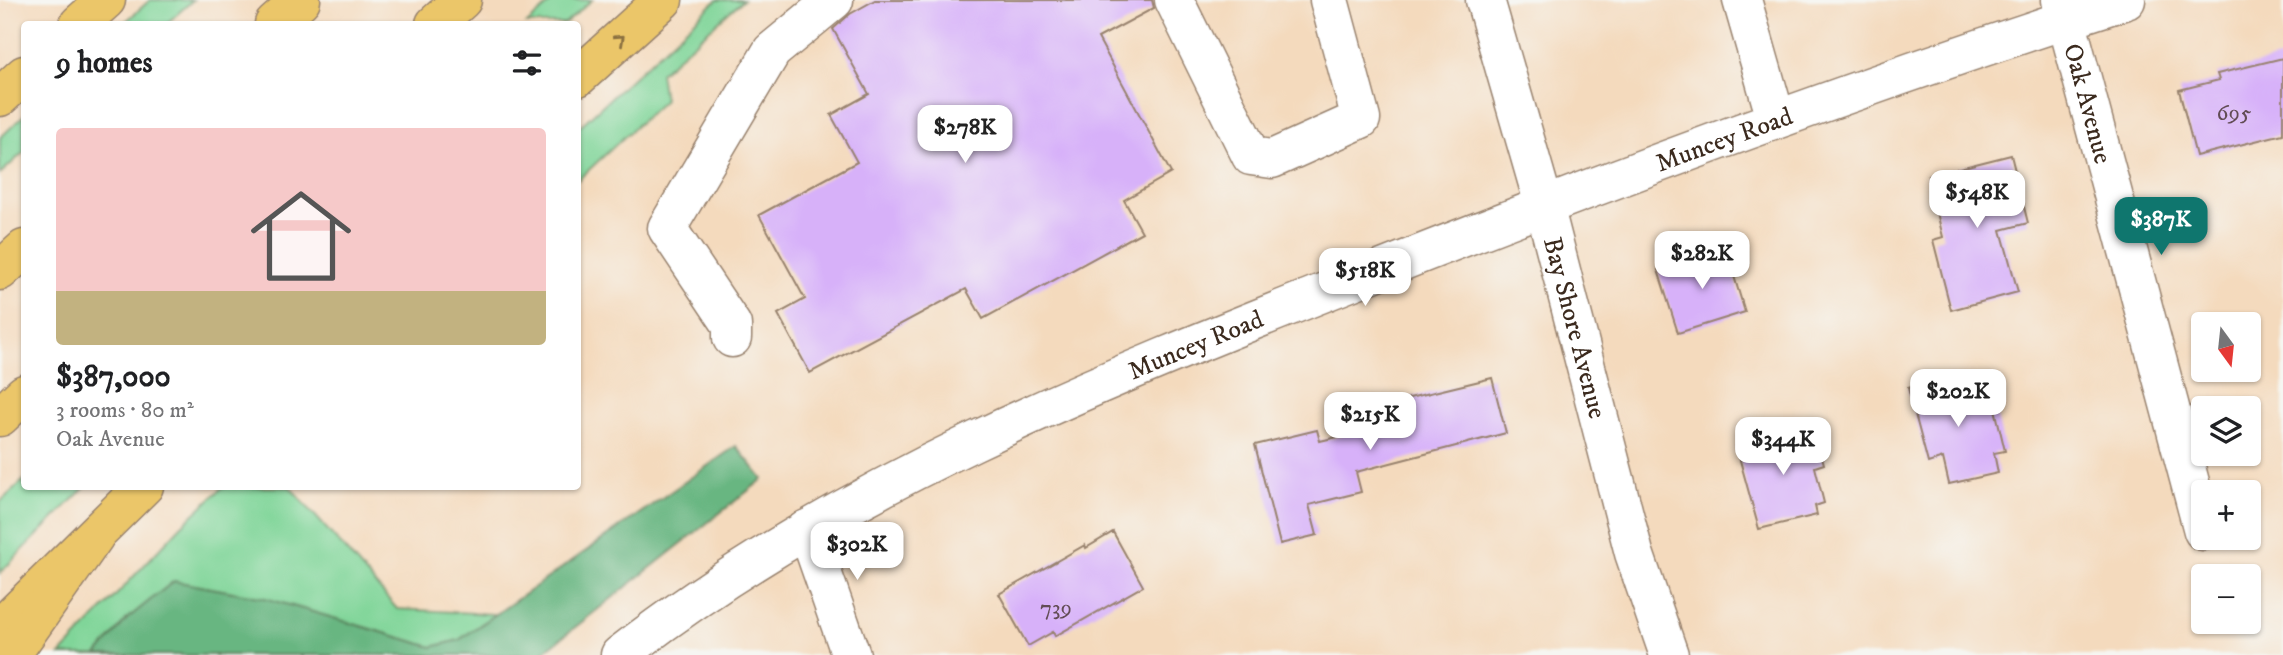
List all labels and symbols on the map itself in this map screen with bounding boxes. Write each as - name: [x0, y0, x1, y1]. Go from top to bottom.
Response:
- one-way arrow: [612, 34, 625, 47]
- street label: Oak Avenue: [2055, 40, 2119, 167]
- house number: 695: [2217, 99, 2251, 128]
- street label: Muncey Road: [1651, 100, 1797, 180]
- pin: $278K: [916, 106, 1014, 165]
- pin: $548K: [1928, 170, 2026, 230]
- pin: $387K: [2112, 198, 2210, 257]
- pin: $282K: [1653, 232, 1751, 291]
- street label: Bay Shore Avenue: [1535, 234, 1614, 422]
- pin: $518K: [1316, 248, 1414, 308]
- street label: Muncey Road: [1123, 303, 1268, 388]
- north arrow: [2191, 312, 2261, 382]
- pin: $202K: [1909, 370, 2007, 429]
- pin: $215K: [1321, 392, 1419, 452]
- pin: $344K: [1734, 418, 1832, 477]
- pin: $302K: [808, 522, 906, 582]
- house number: 739: [1040, 594, 1072, 623]

